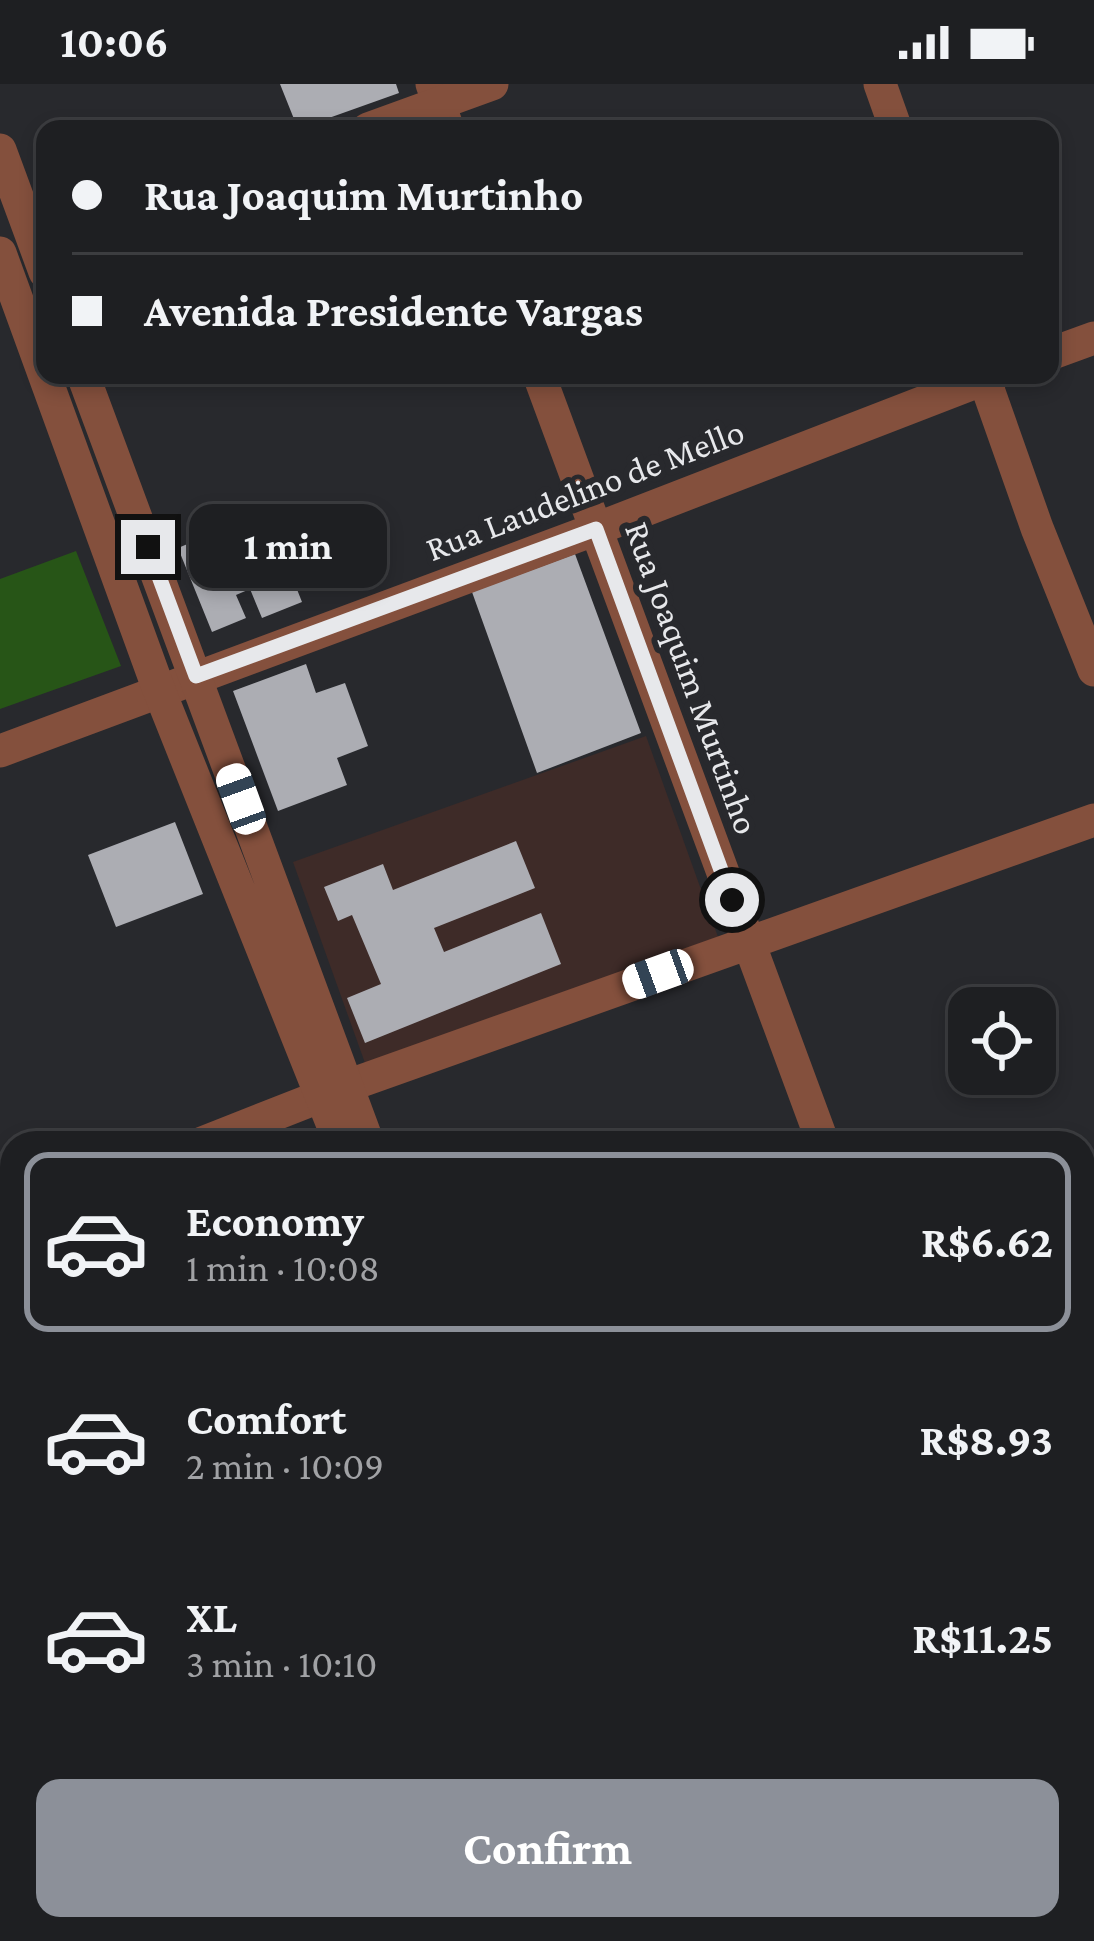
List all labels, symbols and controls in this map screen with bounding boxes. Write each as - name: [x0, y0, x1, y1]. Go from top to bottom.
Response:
- text: 10:06: [60, 17, 169, 67]
- text: Rua Joaquim Murtinho: [144, 170, 583, 220]
- text: Avenida Presidente Vargas: [144, 286, 643, 336]
- street label: Rua Laudelino de Mello: [420, 411, 750, 569]
- callout: 1 min: [190, 505, 388, 589]
- street label: Rua Joaquim Murtinho: [617, 516, 767, 840]
- route end: [121, 520, 175, 574]
- text: 1 min: [244, 524, 332, 567]
- car: [212, 759, 270, 839]
- route start: [705, 873, 759, 927]
- car: [618, 945, 698, 1003]
- map controls: [948, 987, 1056, 1095]
- button: locate: [948, 987, 1056, 1095]
- icon: car: [42, 1188, 150, 1296]
- text: Economy: [186, 1196, 364, 1246]
- text: R$6.62: [921, 1217, 1053, 1267]
- text: 1 min · 10:08: [186, 1246, 380, 1289]
- icon: car: [42, 1386, 150, 1494]
- text: Comfort: [186, 1394, 347, 1444]
- text: R$8.93: [920, 1415, 1053, 1465]
- text: 2 min · 10:09: [186, 1444, 384, 1487]
- icon: car: [42, 1584, 150, 1692]
- text: XL: [186, 1592, 237, 1642]
- text: R$11.25: [912, 1613, 1053, 1663]
- text: 3 min · 10:10: [186, 1642, 377, 1685]
- button: Confirm: [36, 1779, 1059, 1917]

